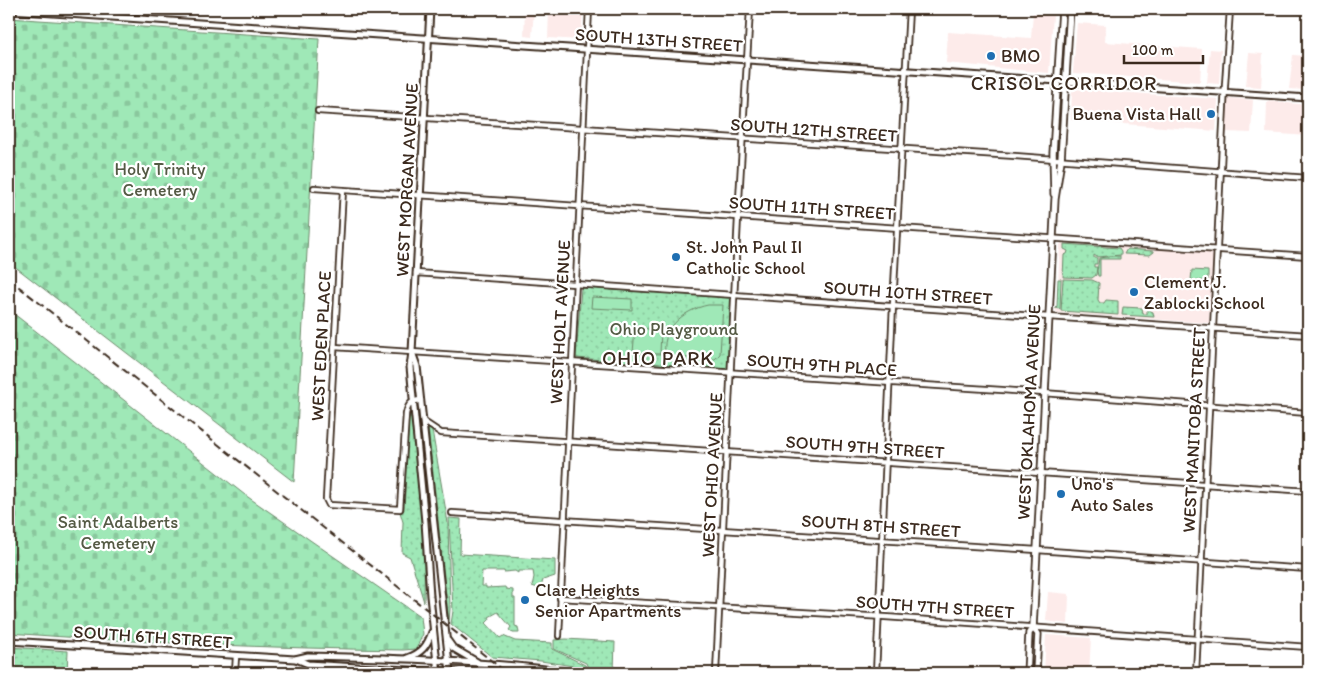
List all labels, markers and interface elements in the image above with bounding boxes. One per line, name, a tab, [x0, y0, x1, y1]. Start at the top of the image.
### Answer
street label: SOUTH 13TH STREET	[574, 23, 744, 57]
scale bar	[1124, 32, 1203, 64]
text: 100 m	[1132, 41, 1174, 59]
place label: BMO	[1001, 45, 1040, 67]
marker: BMO	[985, 50, 997, 62]
district label: CRISOL CORRIDOR	[971, 71, 1157, 95]
street label: WEST MORGAN AVENUE	[391, 82, 423, 278]
place label: Buena Vista Hall	[1072, 103, 1201, 125]
marker: Buena Vista Hall	[1205, 108, 1217, 120]
street label: SOUTH 12TH STREET	[730, 113, 898, 147]
park label: Holy Trinity Cemetery	[114, 158, 206, 201]
street label: SOUTH 11TH STREET	[728, 191, 896, 225]
place label: St. John Paul II Catholic School	[686, 236, 805, 279]
street label: WEST HOLT AVENUE	[545, 239, 575, 405]
marker: St. John Paul II Catholic School	[670, 251, 682, 263]
street label: WEST EDEN PLACE	[306, 270, 336, 422]
place label: Clement J. Zablocki School	[1144, 271, 1265, 314]
street label: SOUTH 10TH STREET	[823, 276, 993, 310]
marker: Clement J. Zablocki School	[1128, 286, 1140, 298]
street label: WEST OKLAHOMA AVENUE	[1012, 304, 1046, 520]
park label: Ohio Playground	[610, 318, 739, 340]
street label: WEST MANITOBA STREET	[1178, 327, 1210, 533]
district label: OHIO PARK	[602, 346, 714, 370]
street label: SOUTH 9TH PLACE	[746, 349, 898, 381]
street label: WEST OHIO AVENUE	[697, 392, 727, 558]
street label: SOUTH 9TH STREET	[785, 430, 945, 464]
place label: Uno's Auto Sales	[1071, 473, 1154, 516]
marker: Uno's Auto Sales	[1055, 488, 1067, 500]
street label: SOUTH 8TH STREET	[801, 509, 961, 543]
park label: Saint Adalberts Cemetery	[58, 511, 178, 554]
place label: Clare Heights Senior Apartments	[535, 579, 681, 622]
street label: SOUTH 7TH STREET	[855, 590, 1015, 624]
marker: Clare Heights Senior Apartments	[519, 594, 531, 606]
street label: SOUTH 6TH STREET	[73, 620, 233, 654]

